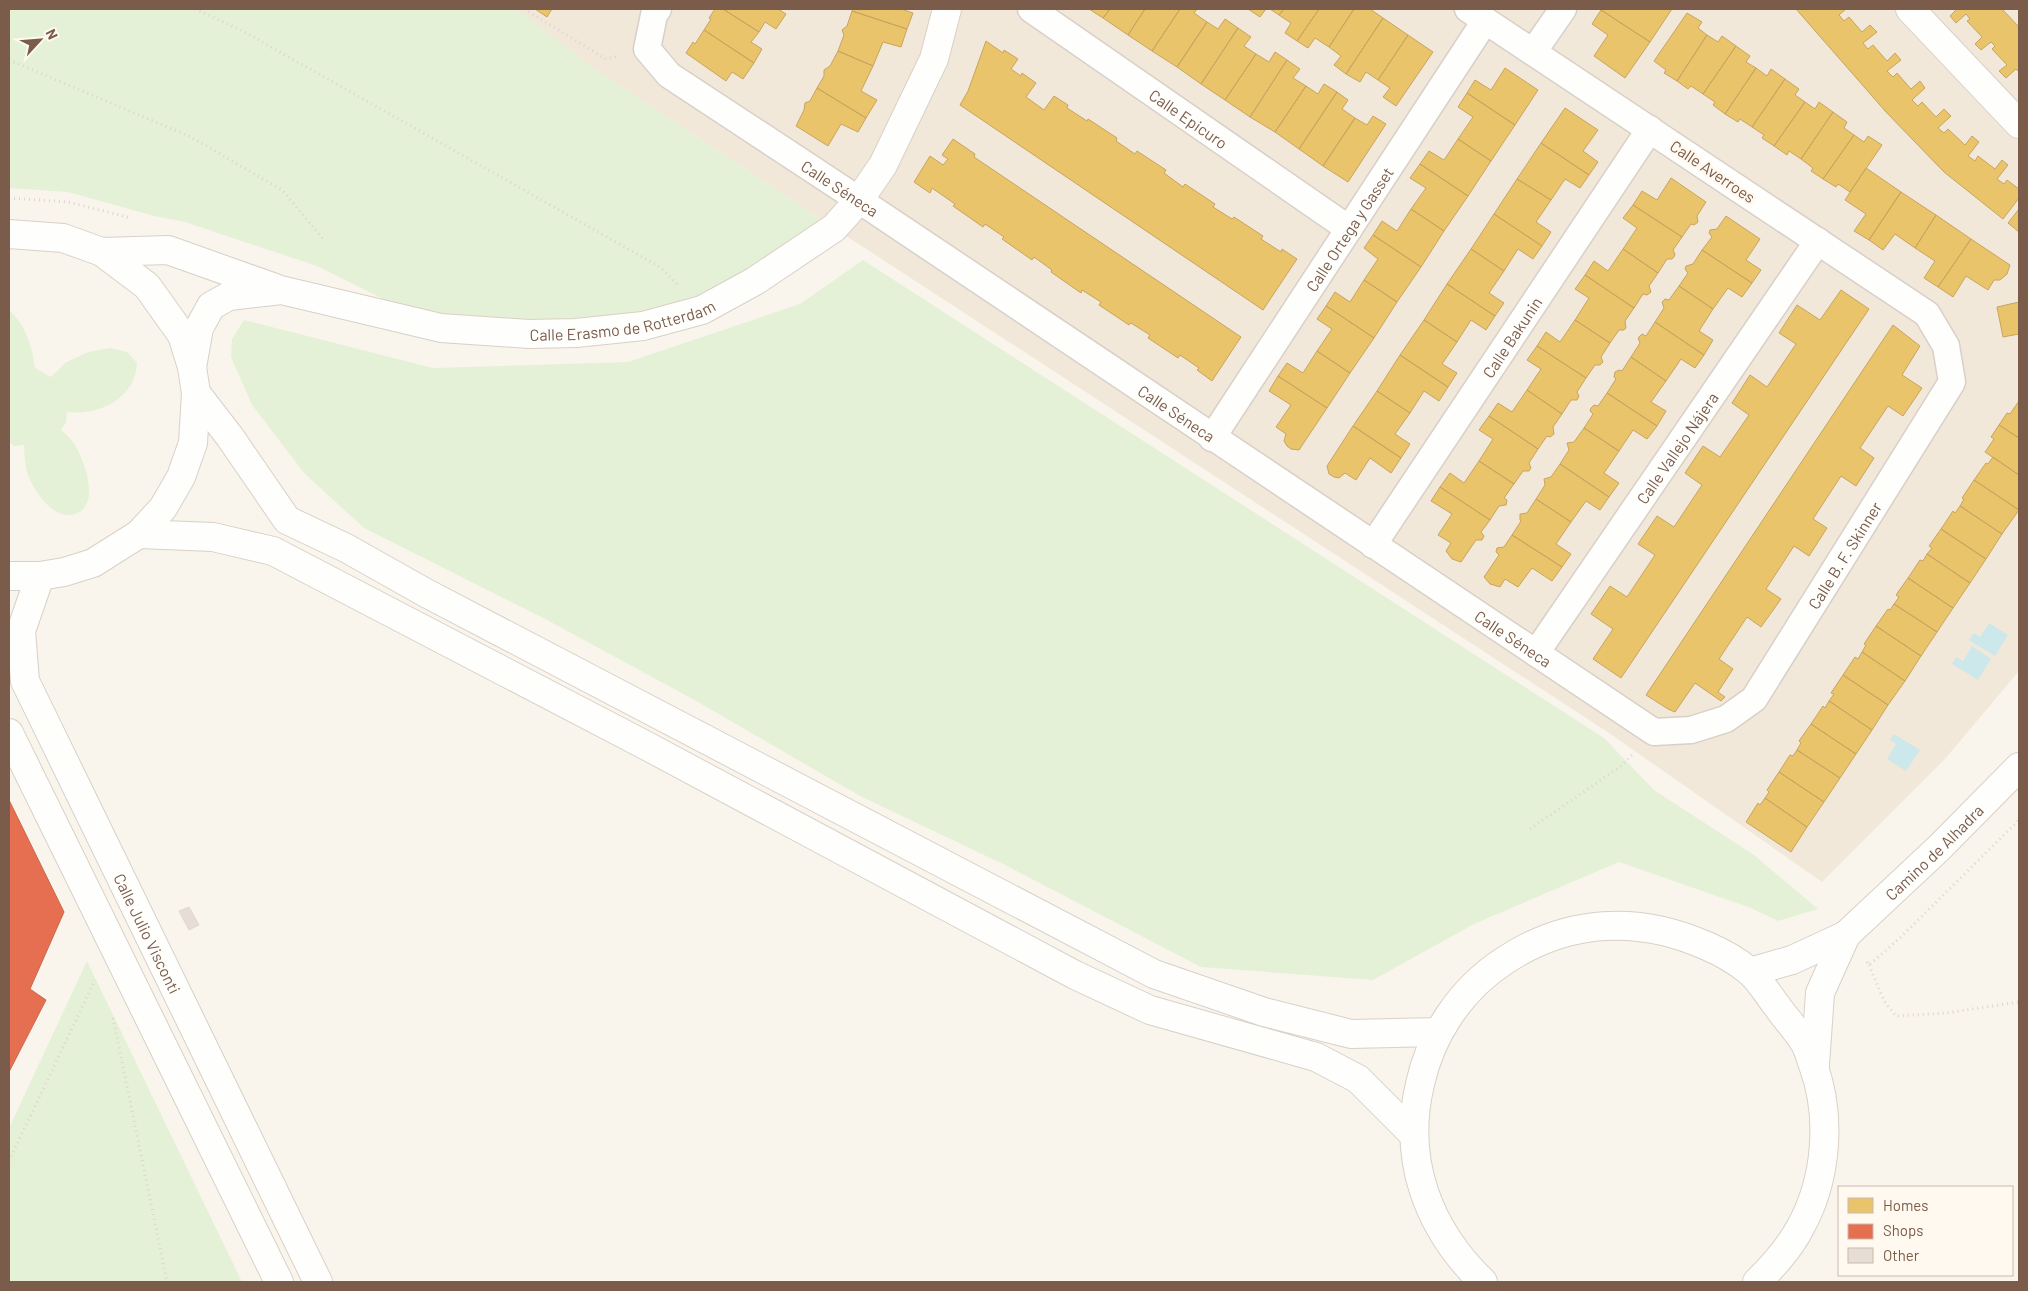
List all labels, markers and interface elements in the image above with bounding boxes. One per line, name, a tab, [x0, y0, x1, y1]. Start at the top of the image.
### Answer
north arrow	[15, 15, 65, 65]
text: N	[42, 26, 62, 42]
street label: Calle Epicuro	[1146, 85, 1232, 152]
street label: Calle Averroes	[1667, 136, 1759, 206]
street label: Calle Séneca	[798, 155, 882, 220]
street label: Calle Ortega y Gasset	[1301, 163, 1397, 295]
street label: Calle Bakunin	[1478, 293, 1545, 381]
street label: Calle Erasmo de Rotterdam	[529, 295, 718, 343]
street label: Calle Séneca	[1135, 380, 1219, 445]
street label: Calle Vallejo Nájera	[1632, 388, 1721, 507]
street label: Calle B. F. Skinner	[1803, 498, 1885, 612]
street label: Calle Séneca	[1472, 606, 1556, 670]
street label: Camino de Alhadra	[1881, 800, 1987, 903]
street label: Calle Julio Visconti	[111, 870, 185, 996]
legend	[1838, 1186, 2013, 1276]
text: Homes	[1883, 1196, 1928, 1214]
text: Shops	[1883, 1221, 1923, 1239]
text: Other	[1883, 1246, 1920, 1264]

